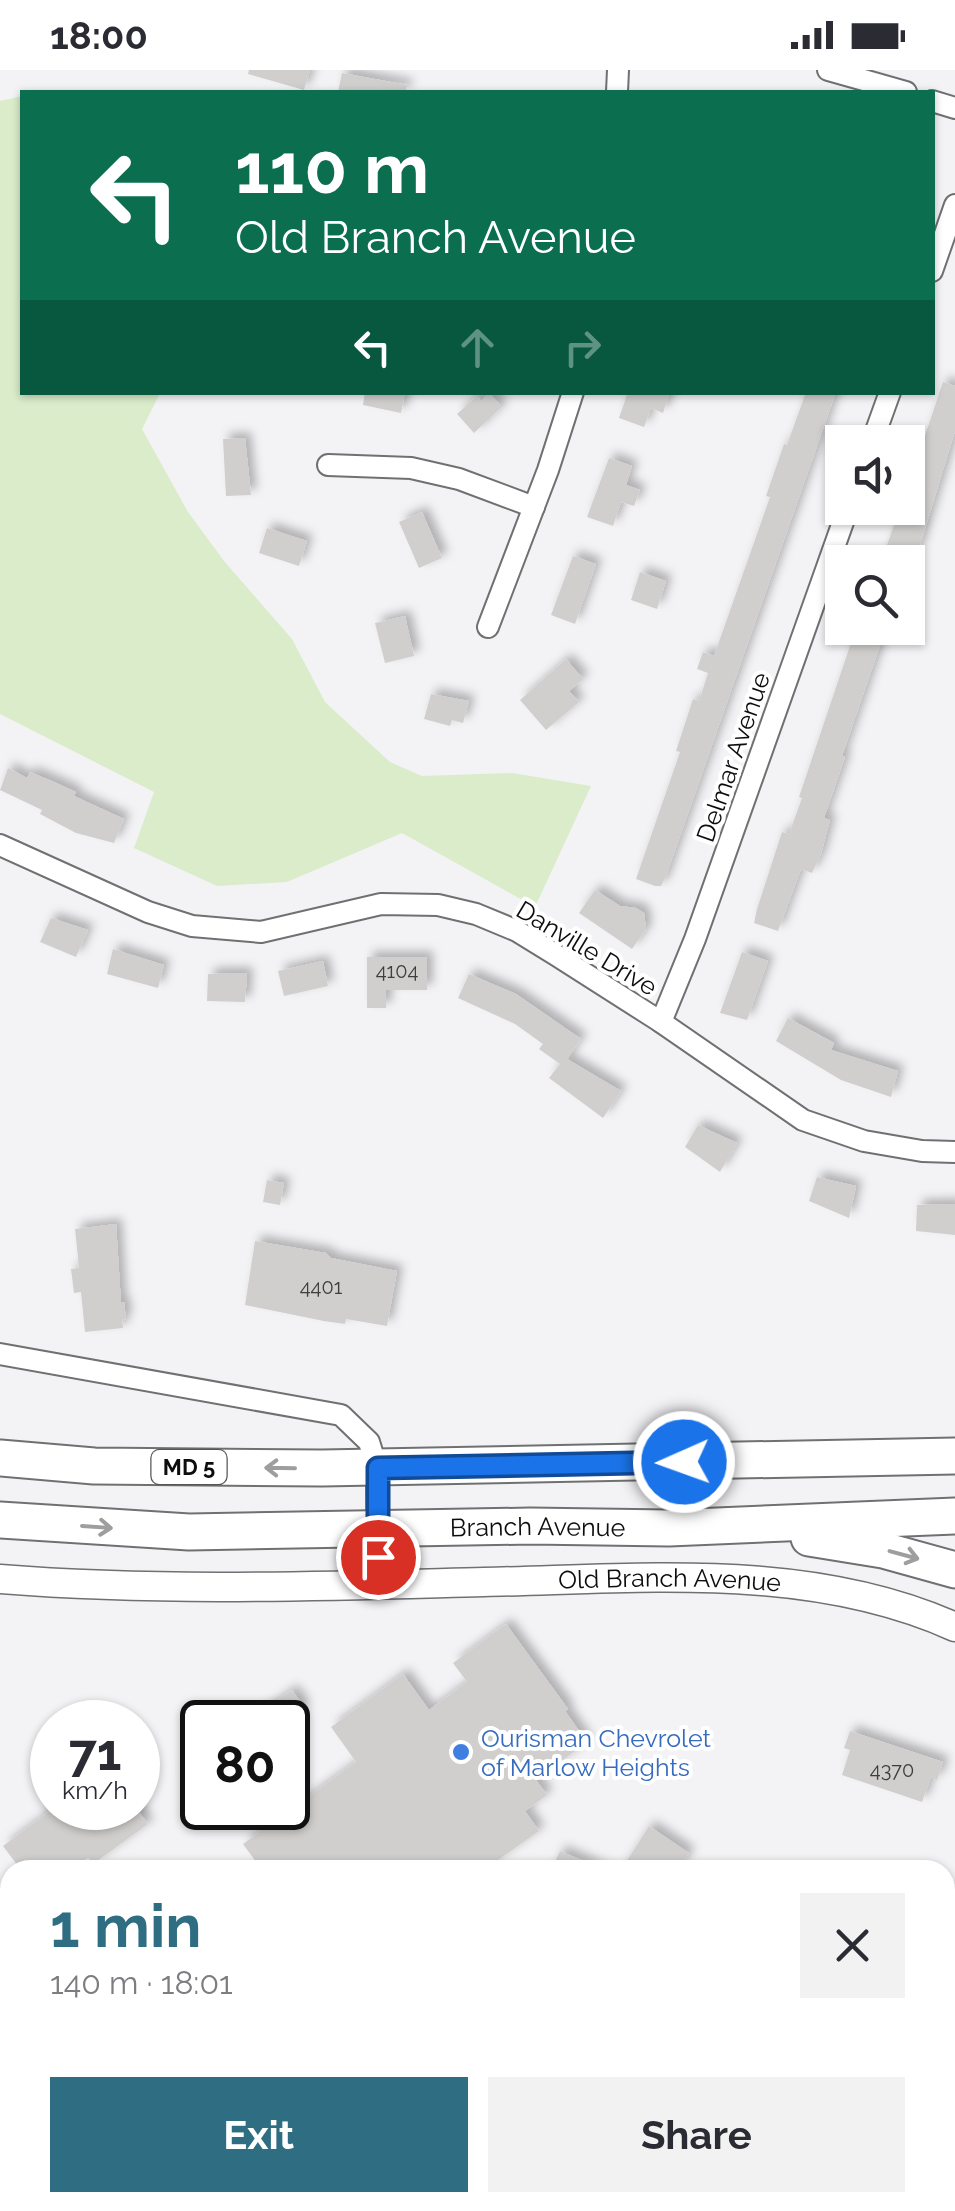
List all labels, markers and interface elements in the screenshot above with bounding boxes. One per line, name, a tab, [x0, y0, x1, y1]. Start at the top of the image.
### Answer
text: 18:00	[50, 13, 148, 58]
text: 110 m	[235, 127, 429, 209]
icon: left	[70, 130, 200, 260]
text: Old Branch Avenue	[235, 211, 636, 264]
icon: left	[345, 320, 400, 375]
icon: ahead	[450, 320, 505, 375]
icon: right	[555, 320, 610, 375]
map controls	[825, 425, 925, 645]
button: sound	[825, 425, 925, 525]
button: search	[825, 545, 925, 645]
street label: Delmar Avenue	[690, 668, 776, 846]
street label: Danville Drive	[511, 894, 663, 1002]
house number: 4104	[376, 959, 418, 983]
house number: 4401	[300, 1275, 343, 1299]
position arrow	[632, 1410, 736, 1514]
road number: MD 5	[152, 1450, 226, 1484]
one-way arrow	[264, 1458, 296, 1478]
street label: Branch Avenue	[450, 1511, 625, 1542]
pin	[336, 1515, 421, 1600]
one-way arrow	[81, 1518, 113, 1537]
icon: arrive	[351, 1530, 406, 1585]
one-way arrow	[888, 1547, 919, 1566]
street label: Old Branch Avenue	[558, 1563, 782, 1598]
speed limit sign: 80	[180, 1700, 310, 1830]
text: 71	[69, 1723, 121, 1782]
place label: Ourisman Chevrolet of Marlow Heights	[481, 1723, 711, 1782]
marker: Ourisman Chevrolet of Marlow Heights	[450, 1741, 472, 1763]
house number: 4370	[870, 1758, 914, 1782]
text: km/h	[62, 1775, 128, 1805]
text: 1 min	[50, 1891, 201, 1961]
button: close	[800, 1893, 905, 1998]
text: 140 m · 18:01	[50, 1964, 233, 2001]
button: Exit	[50, 2077, 468, 2192]
button: Share	[488, 2077, 905, 2192]

